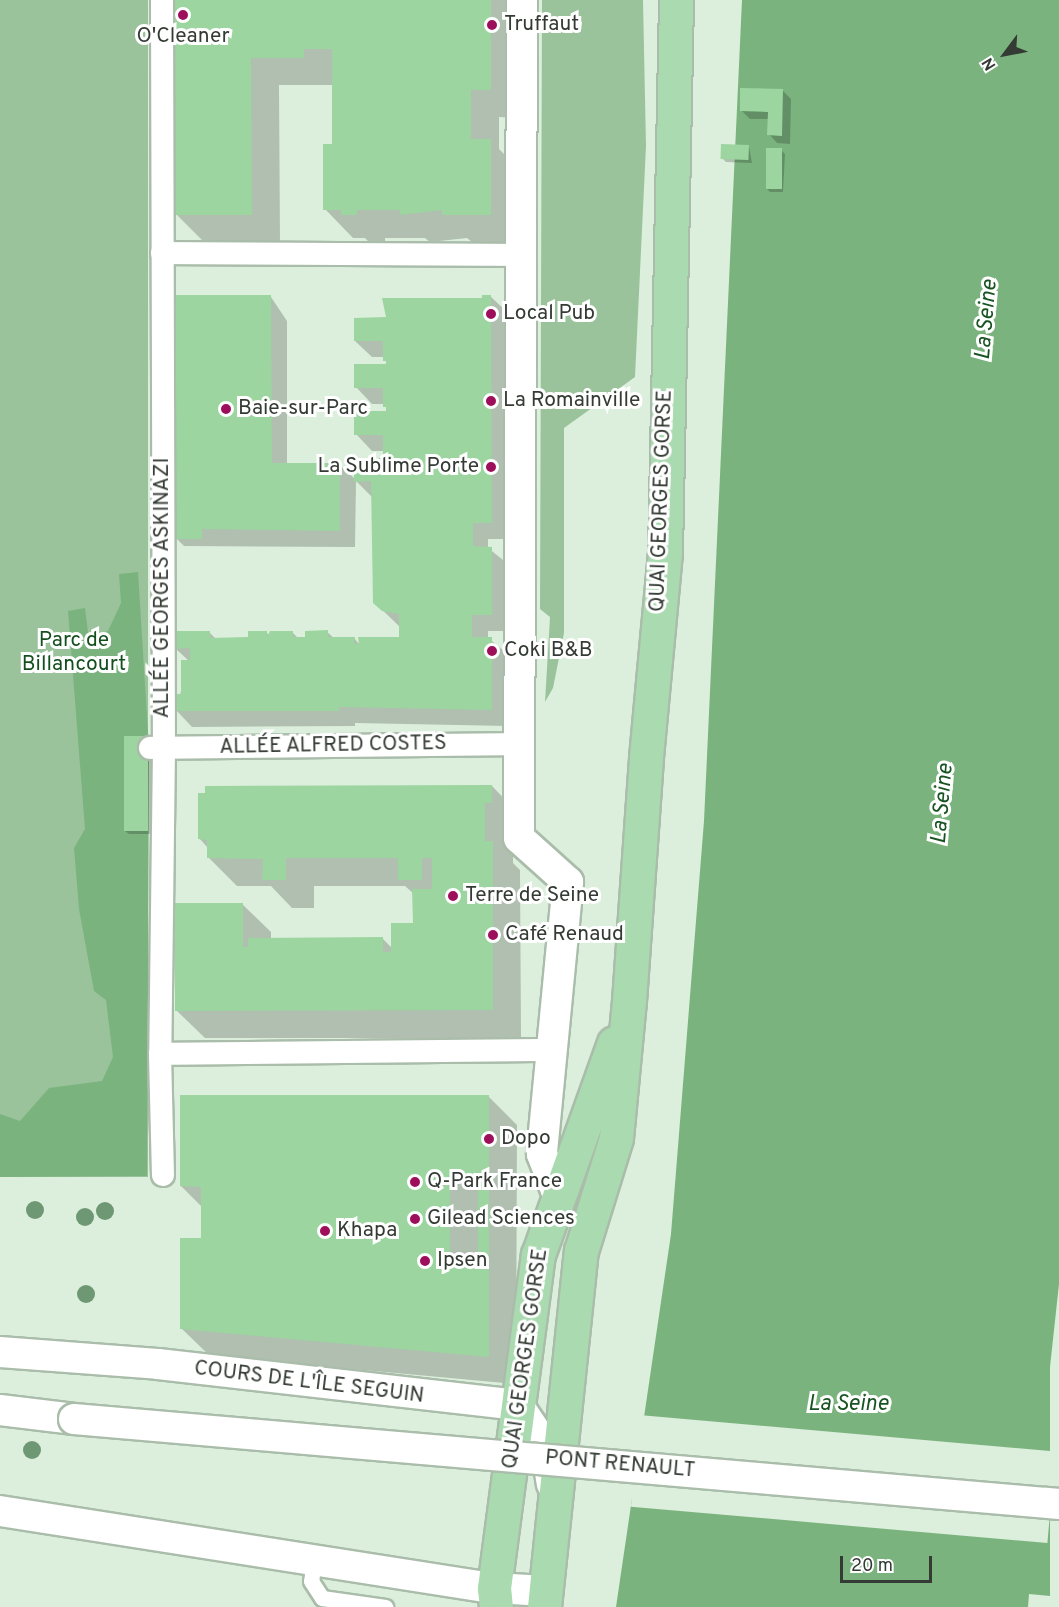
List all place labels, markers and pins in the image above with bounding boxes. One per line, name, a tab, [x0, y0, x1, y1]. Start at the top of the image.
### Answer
marker: O'Cleaner	[176, 8, 190, 22]
place label: Truffaut	[504, 12, 579, 38]
marker: Truffaut	[485, 18, 499, 32]
place label: O'Cleaner	[136, 24, 230, 50]
place label: Local Pub	[503, 301, 595, 327]
marker: Local Pub	[484, 307, 498, 321]
place label: La Romainville	[503, 388, 640, 414]
marker: La Romainville	[484, 394, 498, 408]
place label: Baie-sur-Parc	[238, 396, 368, 422]
marker: Baie-sur-Parc	[219, 402, 233, 416]
place label: La Sublime Porte	[317, 454, 479, 480]
marker: La Sublime Porte	[484, 460, 498, 474]
place label: Coki B&B	[504, 638, 593, 664]
marker: Coki B&B	[485, 644, 499, 658]
place label: Terre de Seine	[465, 883, 599, 909]
marker: Terre de Seine	[446, 889, 460, 903]
place label: Café Renaud	[505, 922, 624, 948]
marker: Café Renaud	[486, 928, 500, 942]
place label: Dopo	[501, 1126, 551, 1152]
marker: Dopo	[482, 1132, 496, 1146]
place label: Q-Park France	[427, 1169, 562, 1195]
marker: Q-Park France	[408, 1175, 422, 1189]
place label: Gilead Sciences	[427, 1206, 575, 1232]
marker: Gilead Sciences	[408, 1212, 422, 1226]
place label: Khapa	[337, 1218, 397, 1244]
marker: Khapa	[318, 1224, 332, 1238]
place label: Ipsen	[437, 1248, 488, 1274]
marker: Ipsen	[418, 1254, 432, 1268]

